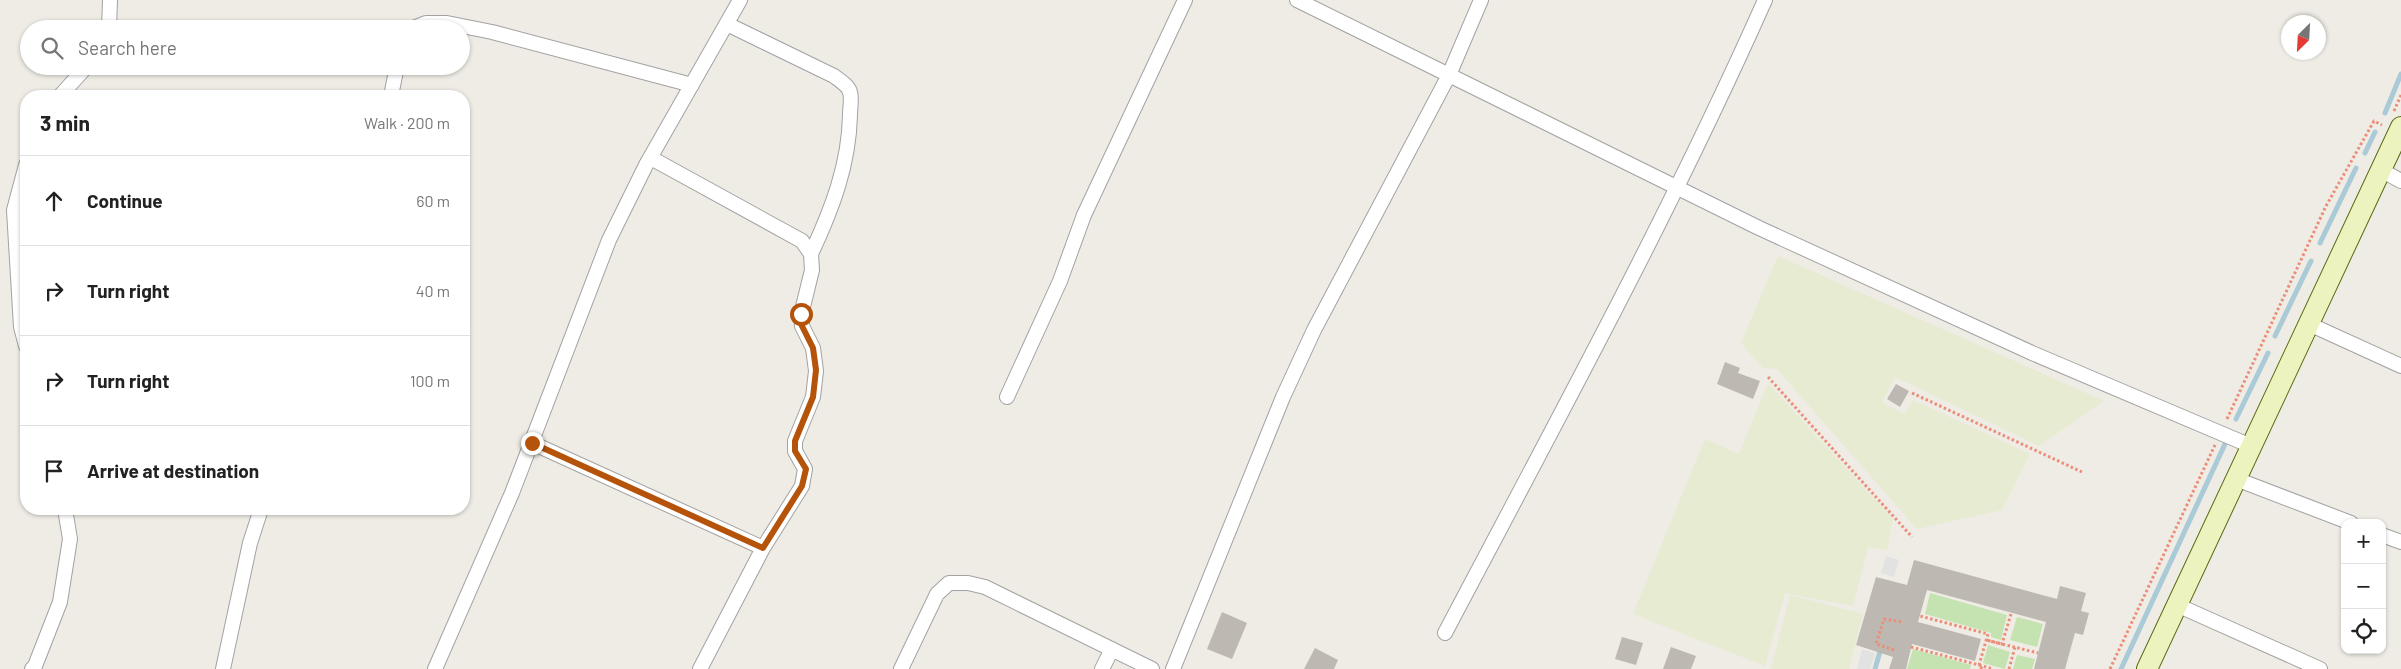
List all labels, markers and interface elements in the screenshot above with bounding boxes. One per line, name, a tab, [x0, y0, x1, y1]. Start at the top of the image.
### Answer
north arrow	[2281, 15, 2326, 60]
search box	[20, 20, 470, 75]
icon: search	[38, 34, 66, 62]
text: Search here	[78, 36, 177, 59]
text: 3 min	[40, 110, 90, 135]
text: Walk · 200 m	[364, 113, 450, 132]
icon: ahead	[40, 187, 68, 215]
text: Continue	[87, 189, 163, 212]
text: 60 m	[416, 191, 450, 210]
icon: right	[40, 277, 68, 305]
text: Turn right	[87, 279, 169, 302]
text: 40 m	[416, 281, 450, 300]
route start	[790, 303, 813, 326]
icon: right	[40, 367, 68, 395]
text: Turn right	[87, 369, 169, 392]
text: 100 m	[410, 371, 450, 390]
route end	[521, 432, 544, 455]
icon: arrive	[40, 457, 68, 485]
text: Arrive at destination	[87, 459, 259, 482]
map controls	[2341, 519, 2386, 654]
button: +	[2341, 519, 2386, 564]
button: −	[2341, 564, 2386, 609]
button: locate	[2341, 609, 2386, 654]

